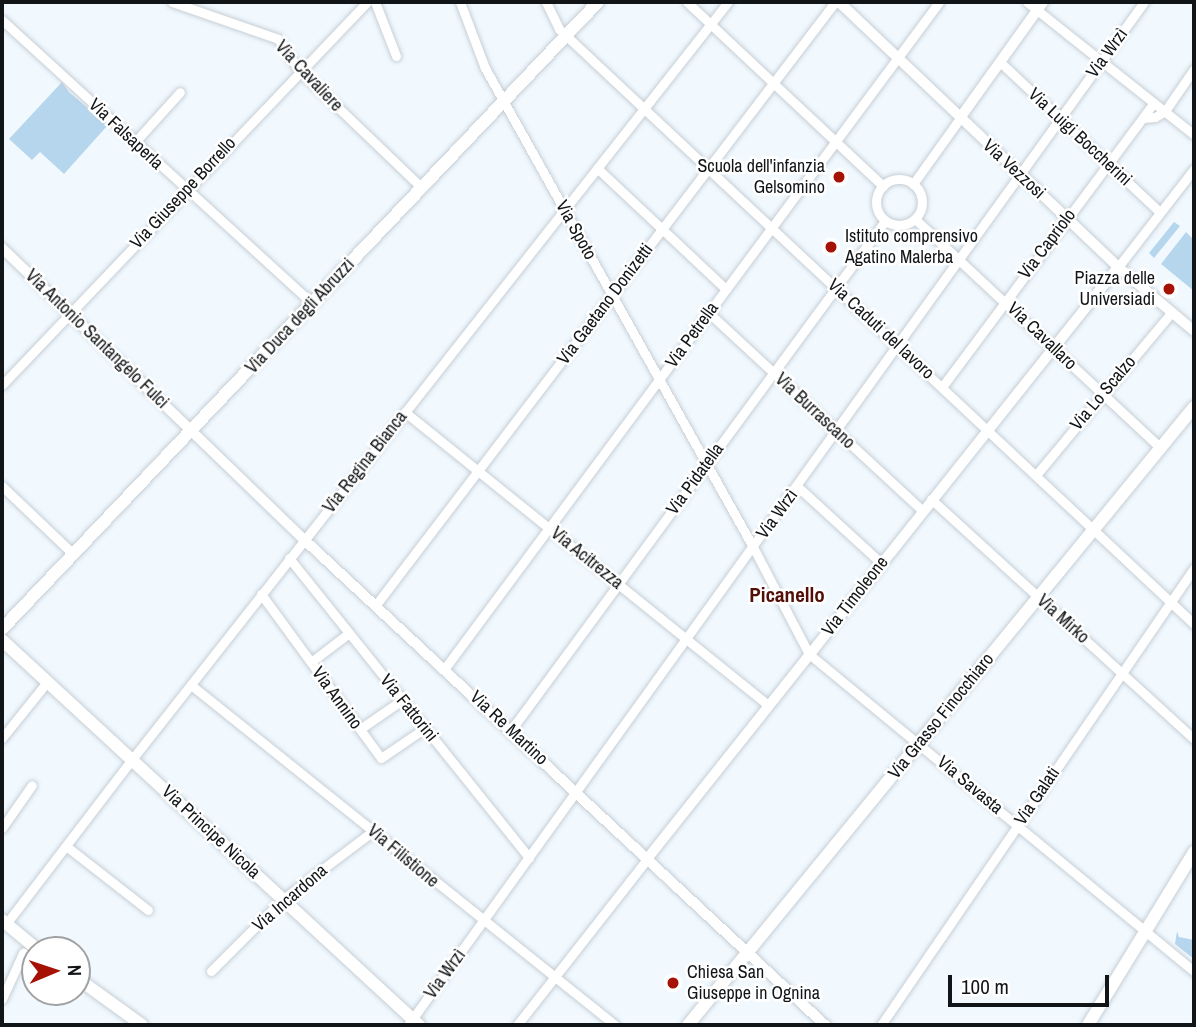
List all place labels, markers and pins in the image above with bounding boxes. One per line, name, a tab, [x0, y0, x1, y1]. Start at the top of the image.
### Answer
place label: Scuola dell'infanzia Gelsomino	[697, 156, 825, 198]
marker: Scuola dell'infanzia Gelsomino	[831, 169, 847, 185]
place label: Istituto comprensivo Agatino Malerba	[845, 226, 978, 268]
marker: Istituto comprensivo Agatino Malerba	[823, 239, 839, 255]
place label: Piazza delle Universiadi	[1075, 268, 1155, 310]
marker: Piazza delle Universiadi	[1161, 281, 1177, 297]
place label: Chiesa San Giuseppe in Ognina	[687, 962, 820, 1004]
marker: Chiesa San Giuseppe in Ognina	[665, 975, 681, 991]

